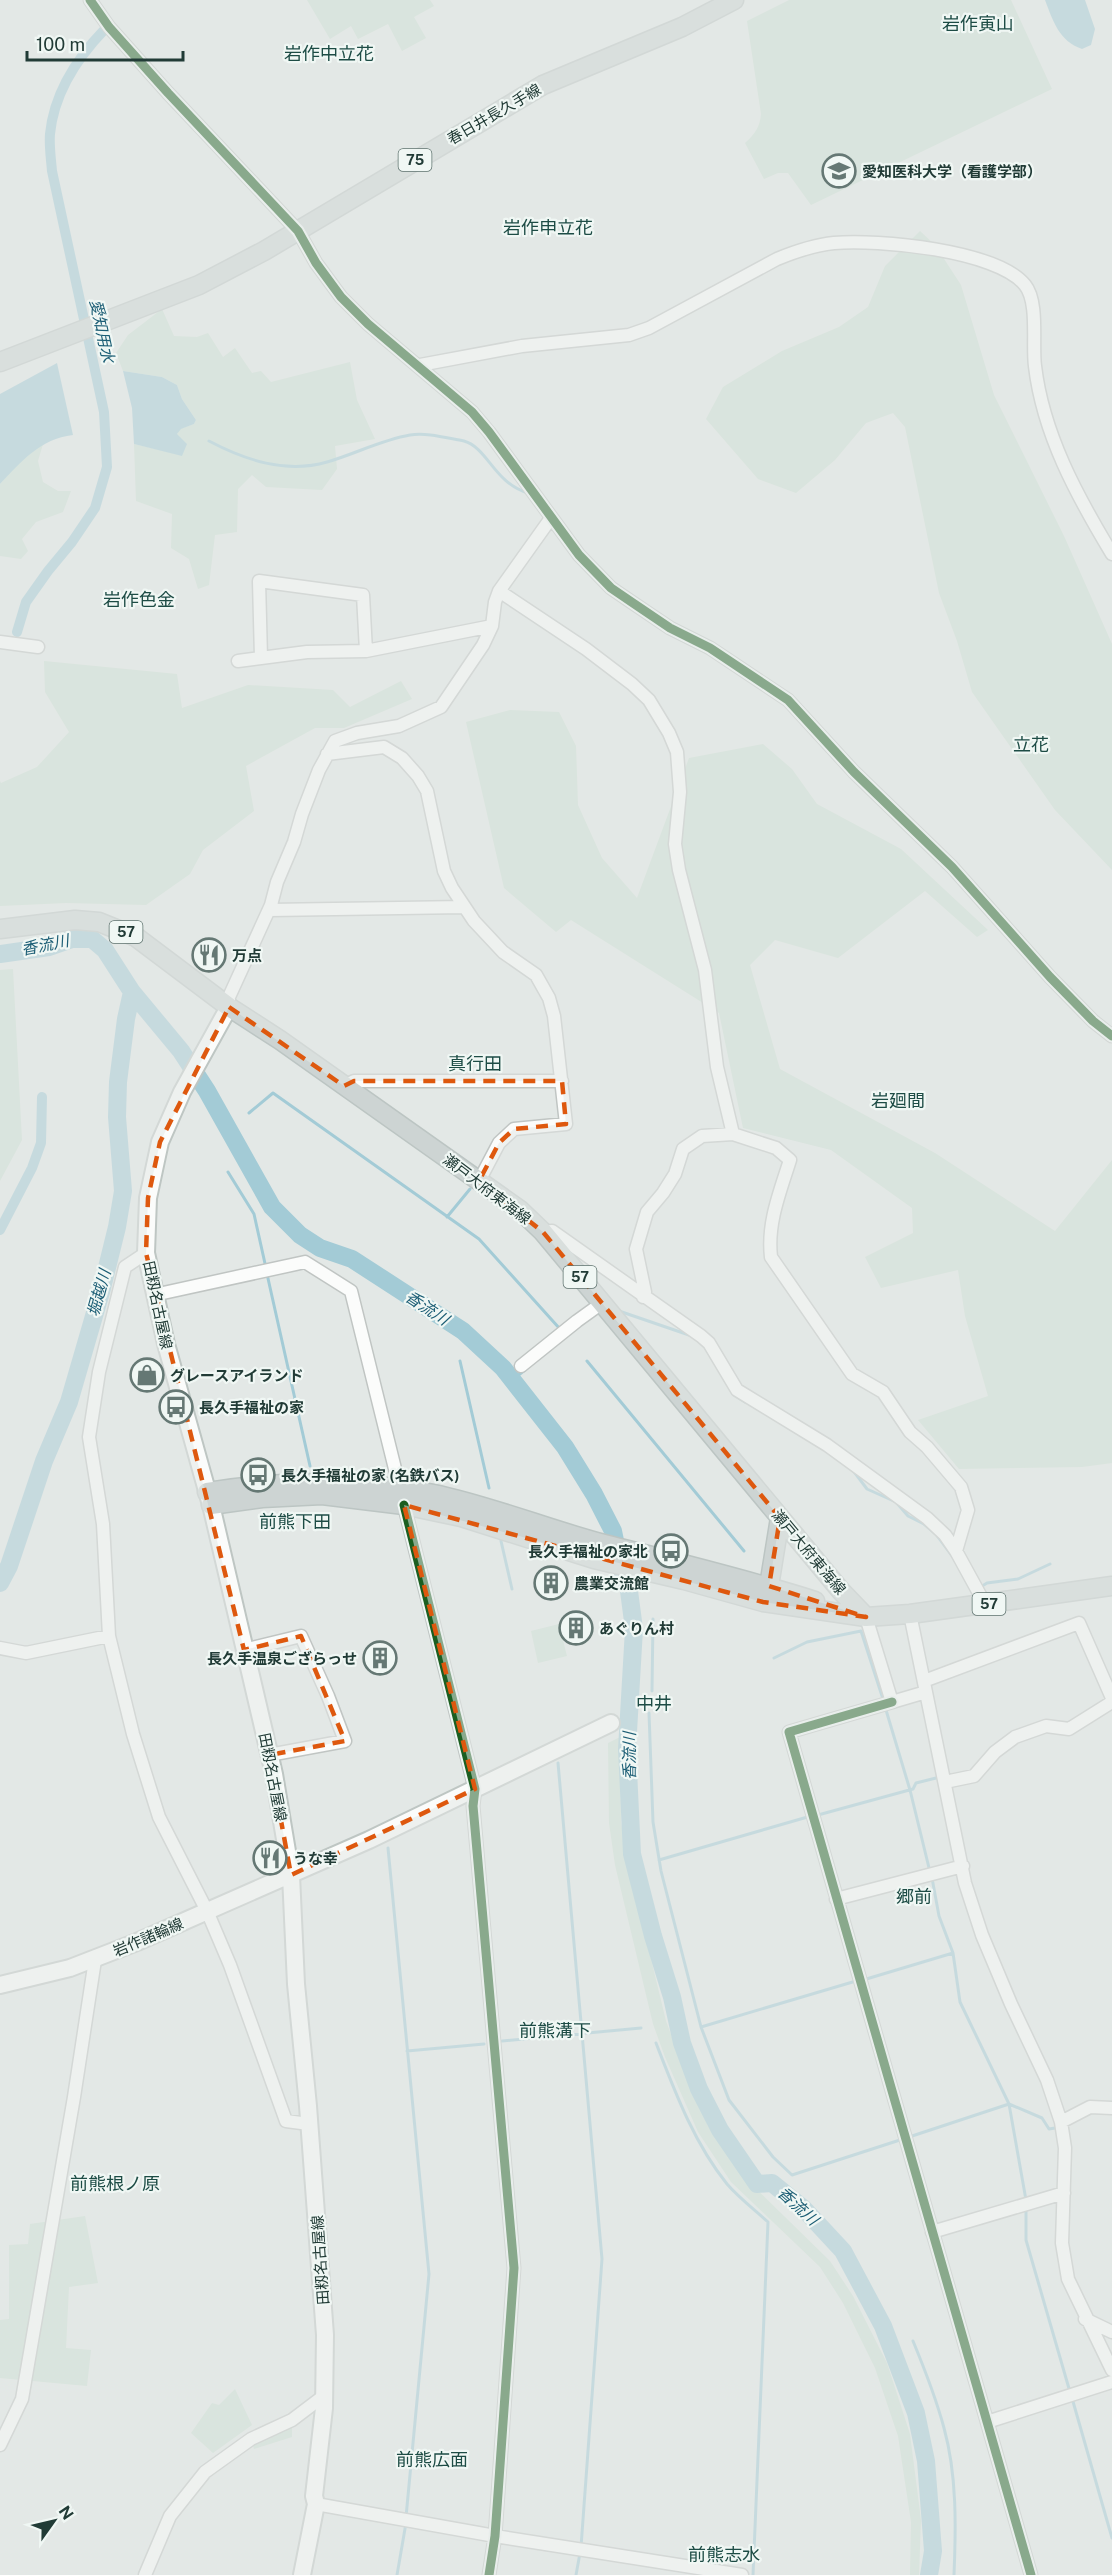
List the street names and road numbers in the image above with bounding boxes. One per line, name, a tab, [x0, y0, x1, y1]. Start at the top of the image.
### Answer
street label: 春日井長久手線	[444, 80, 544, 148]
road number: 75	[398, 149, 432, 171]
road number: 57	[110, 921, 142, 943]
street label: 瀬戸大府東海線	[440, 1151, 534, 1227]
street label: 田籾名古屋線	[140, 1259, 176, 1351]
road number: 57	[564, 1266, 596, 1288]
street label: 瀬戸大府東海線	[769, 1506, 849, 1598]
road number: 57	[972, 1593, 1006, 1615]
street label: 田籾名古屋線	[256, 1731, 290, 1823]
street label: 岩作諸輪線	[110, 1915, 186, 1959]
street label: 田籾名古屋線	[308, 2215, 332, 2305]

